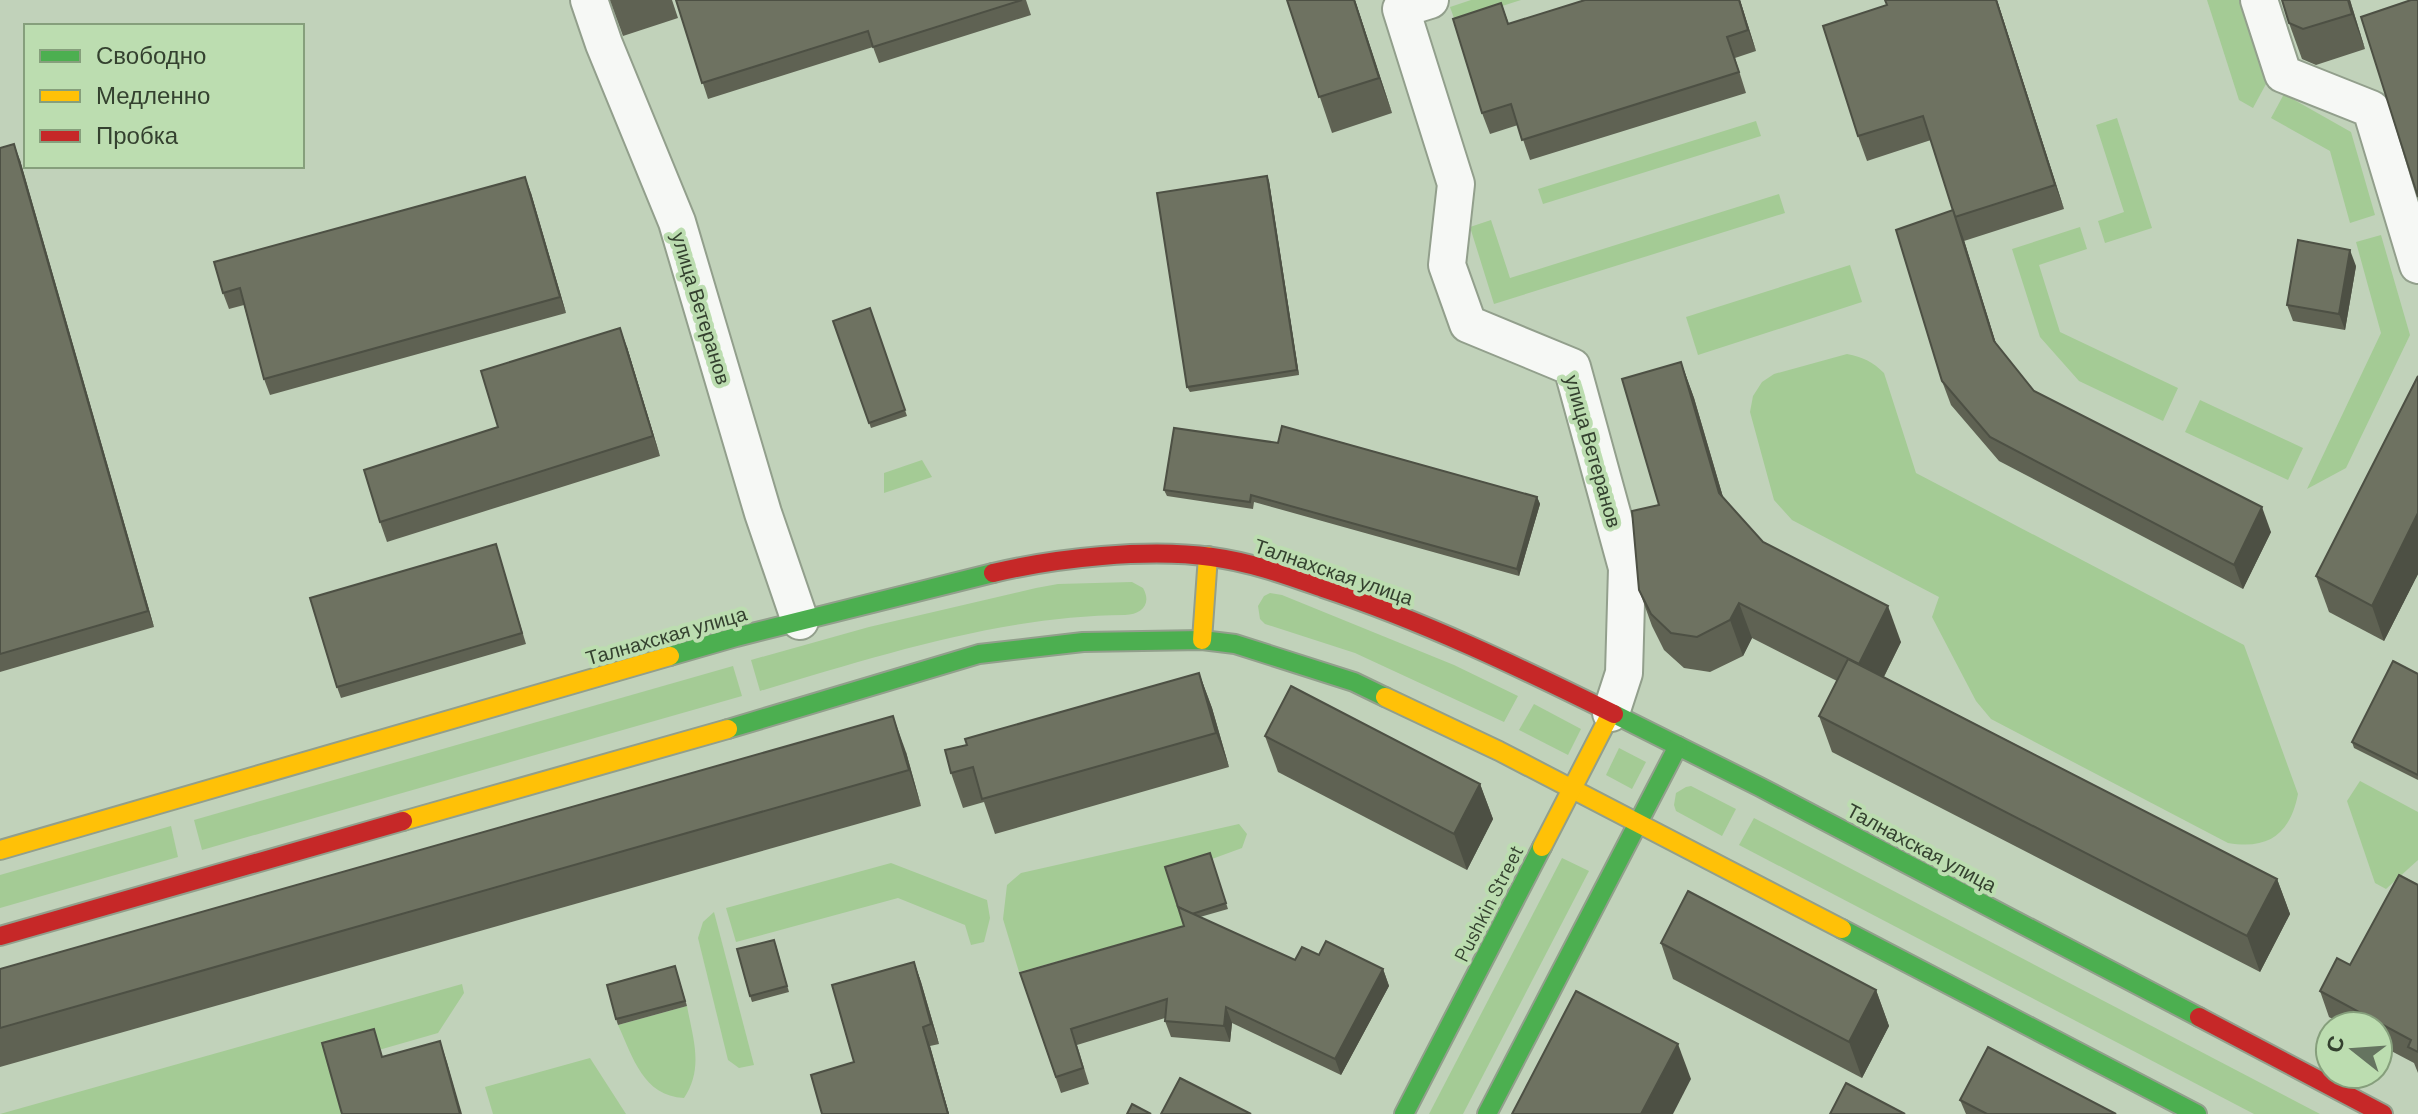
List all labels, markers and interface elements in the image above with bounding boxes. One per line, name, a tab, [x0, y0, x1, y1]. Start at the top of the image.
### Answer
legend	[24, 24, 304, 168]
text: Свободно	[96, 40, 206, 69]
text: Медленно	[96, 80, 210, 109]
text: Пробка	[96, 120, 179, 149]
street label: улица Ветеранов	[667, 229, 737, 387]
street label: улица Ветеранов	[1561, 372, 1627, 530]
street label: Талнахская улица	[1252, 533, 1417, 610]
street label: Талнахская улица	[583, 600, 750, 669]
street label: Талнахская улица	[1843, 797, 2002, 897]
street label: Pushkin Street	[1448, 841, 1528, 965]
north arrow	[2314, 1010, 2394, 1090]
text: С	[2319, 1032, 2349, 1055]

